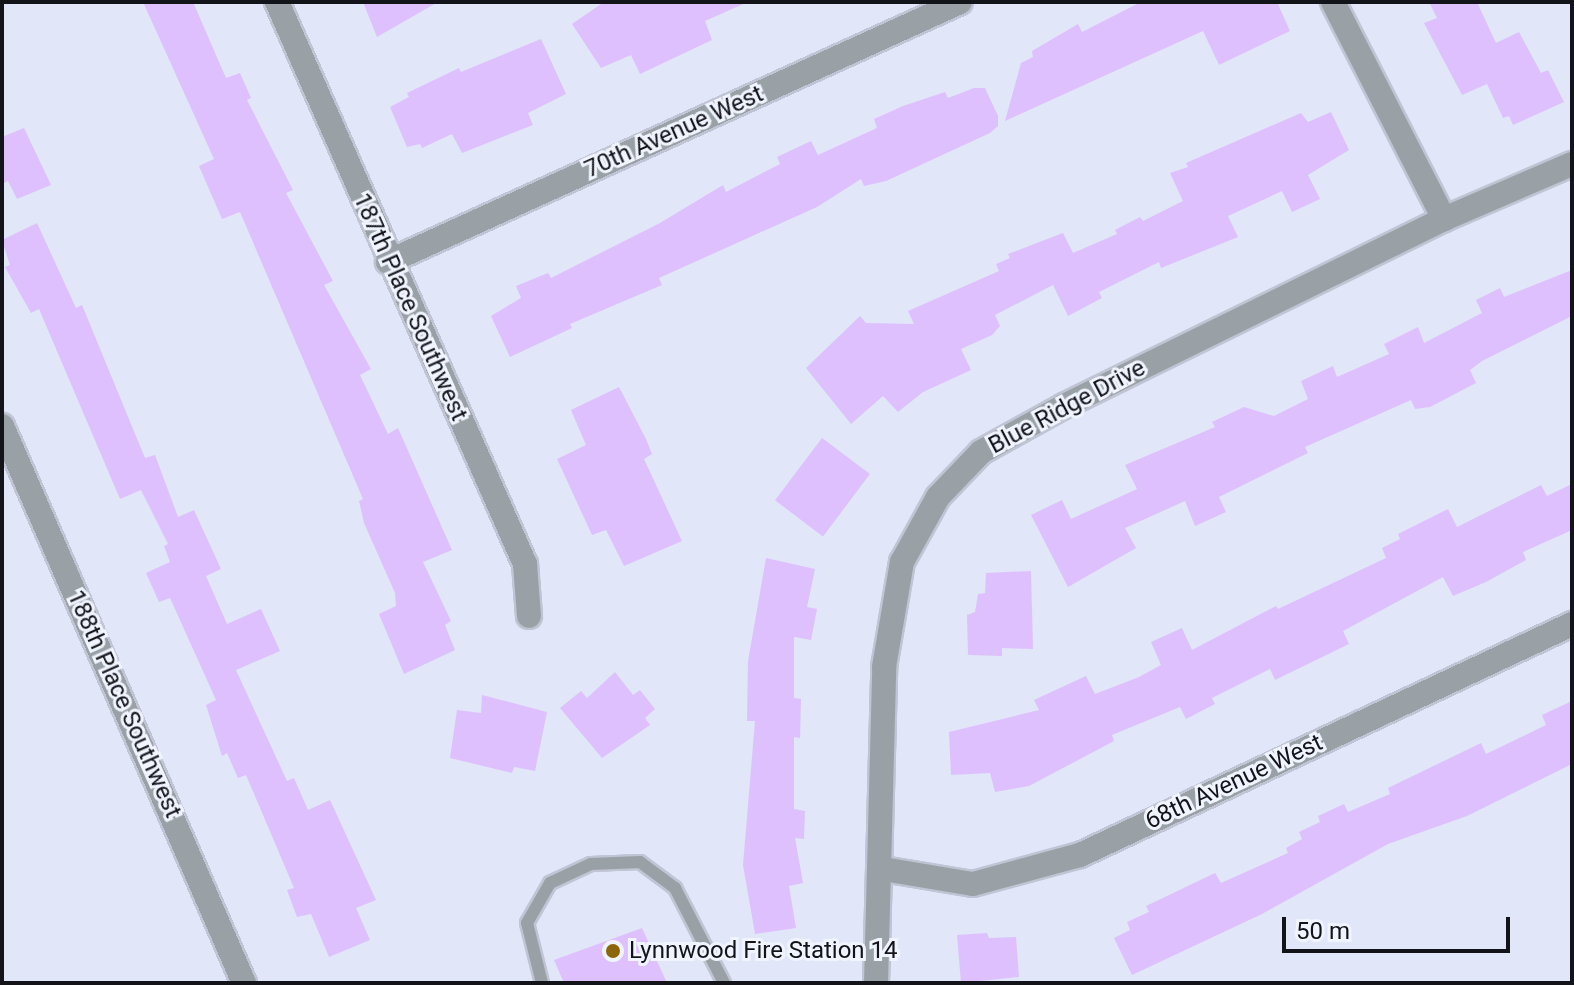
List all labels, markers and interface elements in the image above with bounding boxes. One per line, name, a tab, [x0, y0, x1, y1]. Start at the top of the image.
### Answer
street label: 70th Avenue West	[580, 80, 768, 184]
street label: 187th Place Southwest	[347, 189, 473, 425]
street label: Blue Ridge Drive	[984, 354, 1150, 460]
street label: 188th Place Southwest	[61, 586, 187, 822]
street label: 68th Avenue West	[1141, 728, 1327, 836]
scale bar	[1286, 901, 1514, 951]
text: 50 m	[1296, 917, 1350, 945]
place label: Lynnwood Fire Station 14	[629, 937, 898, 965]
marker: Lynnwood Fire Station 14	[604, 942, 622, 960]

